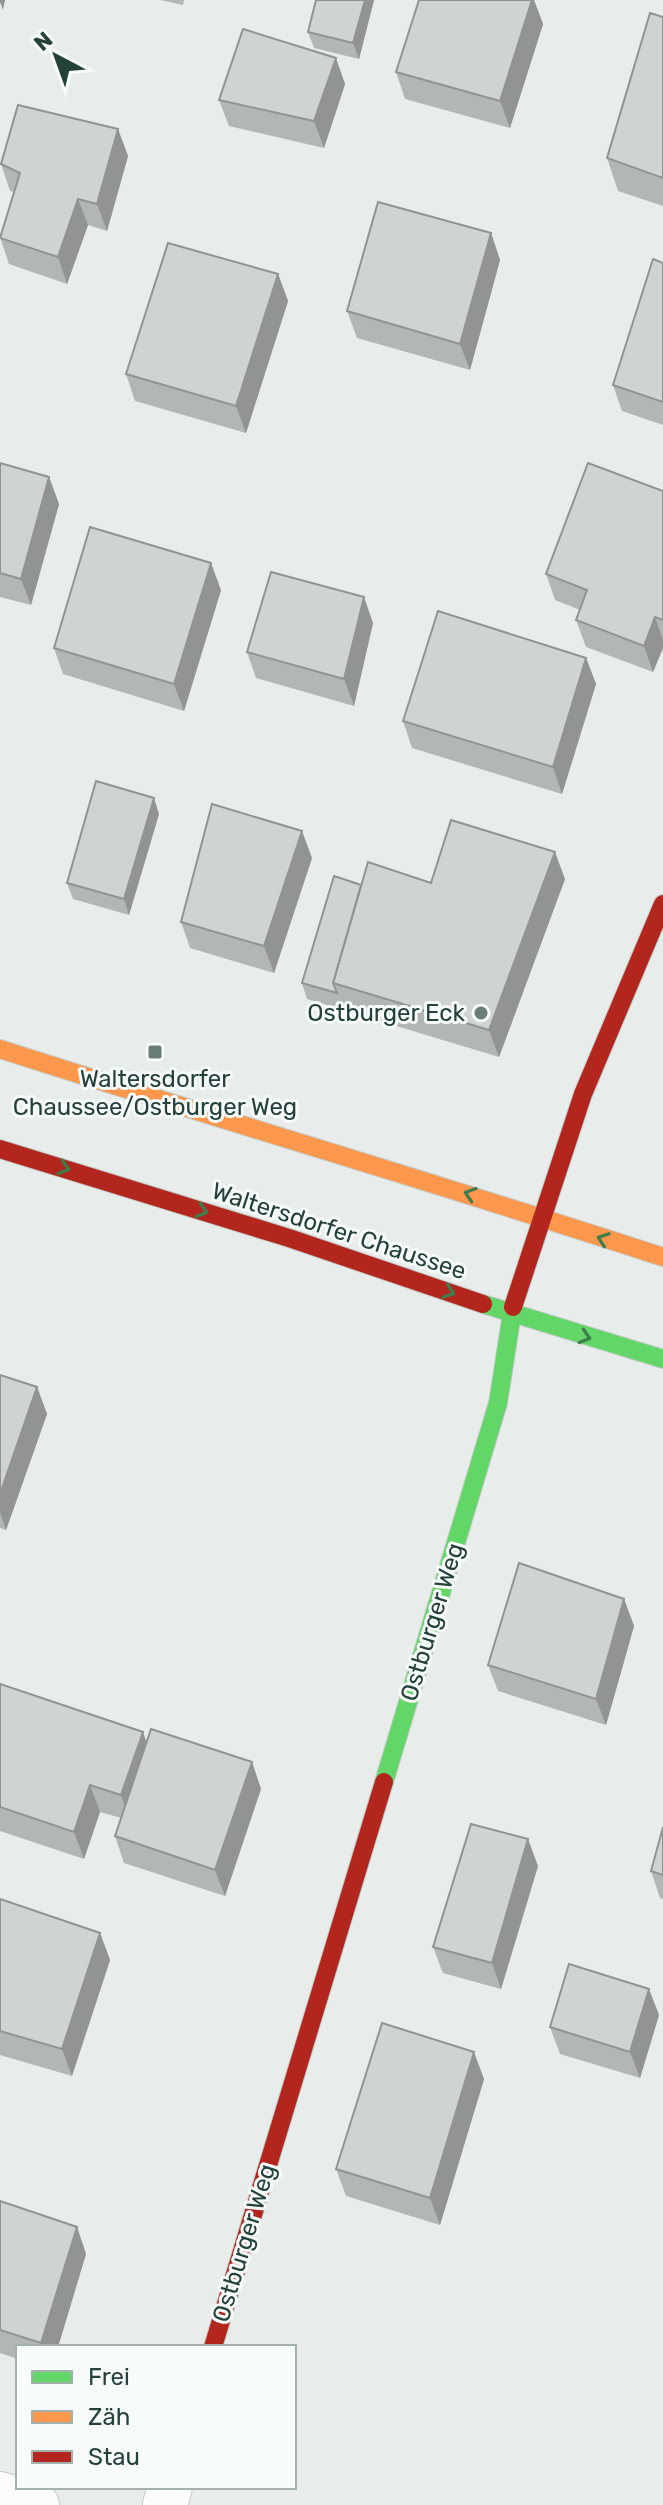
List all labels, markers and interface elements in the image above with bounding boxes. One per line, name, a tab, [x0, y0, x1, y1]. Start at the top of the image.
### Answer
north arrow	[16, 16, 96, 96]
text: N	[28, 26, 58, 57]
place label: Ostburger Eck	[307, 999, 466, 1027]
marker: Ostburger Eck	[472, 1004, 490, 1022]
marker: Waltersdorfer Chaussee/Ostburger Weg	[146, 1043, 164, 1061]
place label: Waltersdorfer Chaussee/Ostburger Weg	[13, 1065, 297, 1121]
one-way arrow	[56, 1159, 70, 1175]
street label: Waltersdorfer Chaussee	[208, 1177, 470, 1285]
one-way arrow	[464, 1187, 478, 1203]
one-way arrow	[194, 1202, 208, 1218]
one-way arrow	[597, 1232, 611, 1248]
one-way arrow	[441, 1283, 455, 1299]
one-way arrow	[578, 1327, 592, 1343]
street label: Ostburger Weg	[395, 1540, 469, 1704]
street label: Ostburger Weg	[207, 2161, 281, 2325]
legend	[16, 2345, 296, 2489]
text: Frei	[88, 2363, 130, 2391]
text: Zäh	[88, 2403, 130, 2431]
text: Stau	[88, 2443, 140, 2471]

